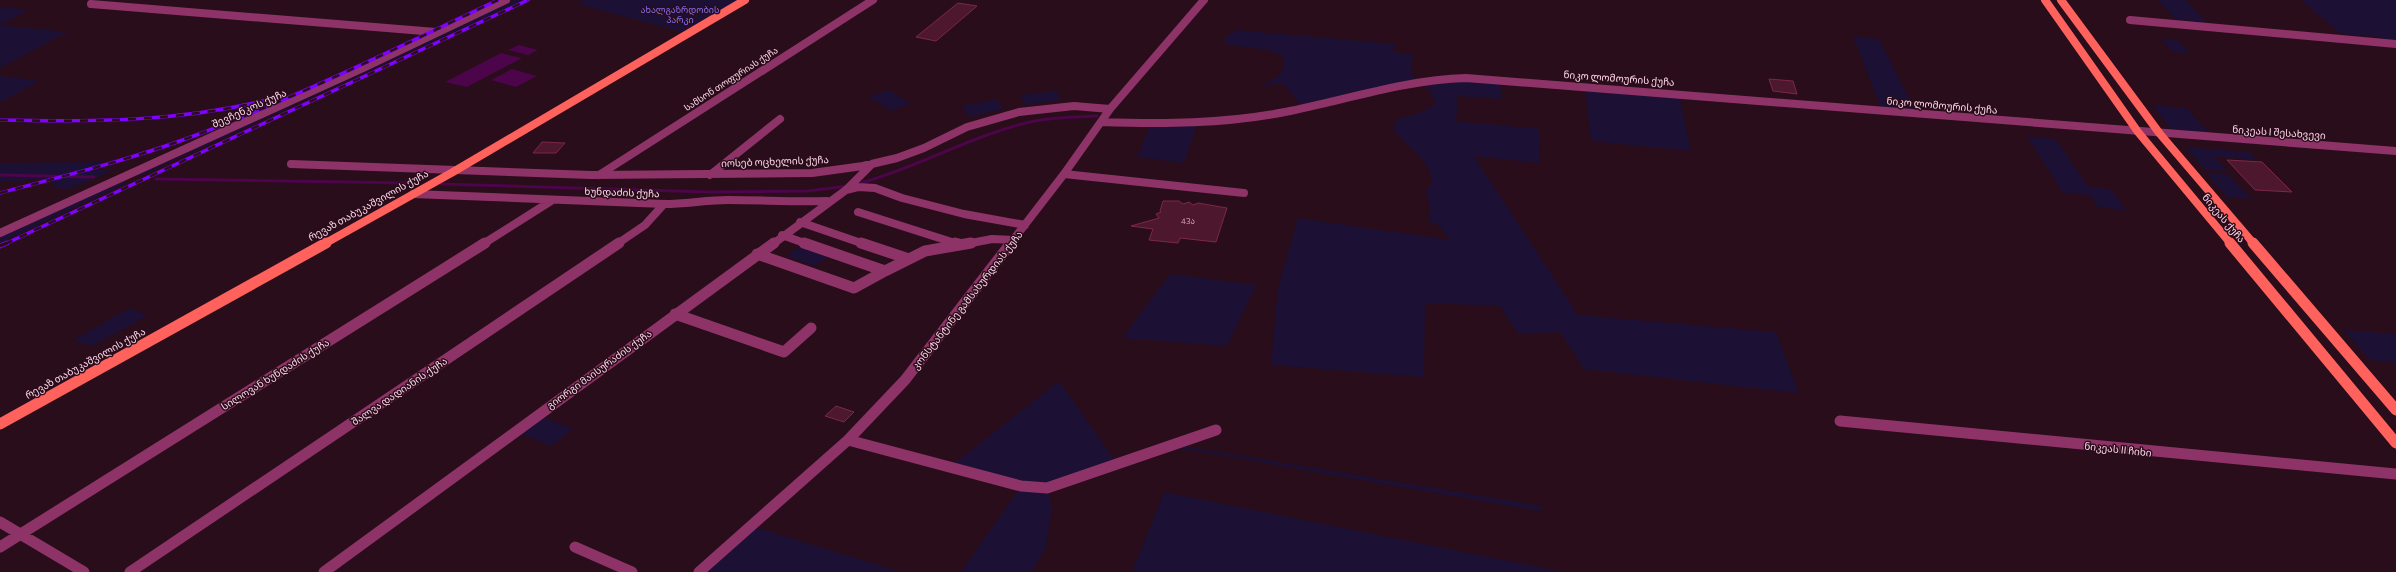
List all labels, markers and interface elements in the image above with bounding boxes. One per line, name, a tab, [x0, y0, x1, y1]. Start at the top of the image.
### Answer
park label: ახალგაზრდობის პარკი	[641, 4, 719, 25]
street label: სამსონ თოფურიას ქუჩა	[682, 44, 780, 113]
street label: ნიკო ლომოურის ქუჩა	[1563, 68, 1675, 89]
street label: შევჩენკოს ქუჩა	[210, 86, 289, 131]
street label: ნიკო ლომოურის ქუჩა	[1886, 94, 1998, 117]
street label: ნიკეას I შესახვევი	[2232, 123, 2326, 142]
street label: იოსებ ოცხელის ქუჩა	[721, 153, 829, 170]
street label: რევაზ თაბუკაშვილის ქუჩა	[306, 167, 431, 244]
street label: ხუნდაძის ქუჩა	[584, 185, 660, 200]
street label: ნიკეას ქუჩა	[2199, 191, 2248, 245]
house number: 43ა	[1181, 216, 1195, 226]
street label: კონსტანტინე გამსახურდიას ქუჩა	[909, 228, 1026, 372]
street label: რევაზ თაბუკაშვილის ქუჩა	[23, 325, 148, 402]
street label: გიორგი მაისურაძის ქუჩა	[544, 327, 654, 412]
street label: სილოვან ხუნდაძის ქუჩა	[219, 336, 332, 413]
street label: შალვა დადიანის ქუჩა	[349, 354, 450, 428]
street label: ნიკეას II ჩიხი	[2084, 439, 2153, 460]

